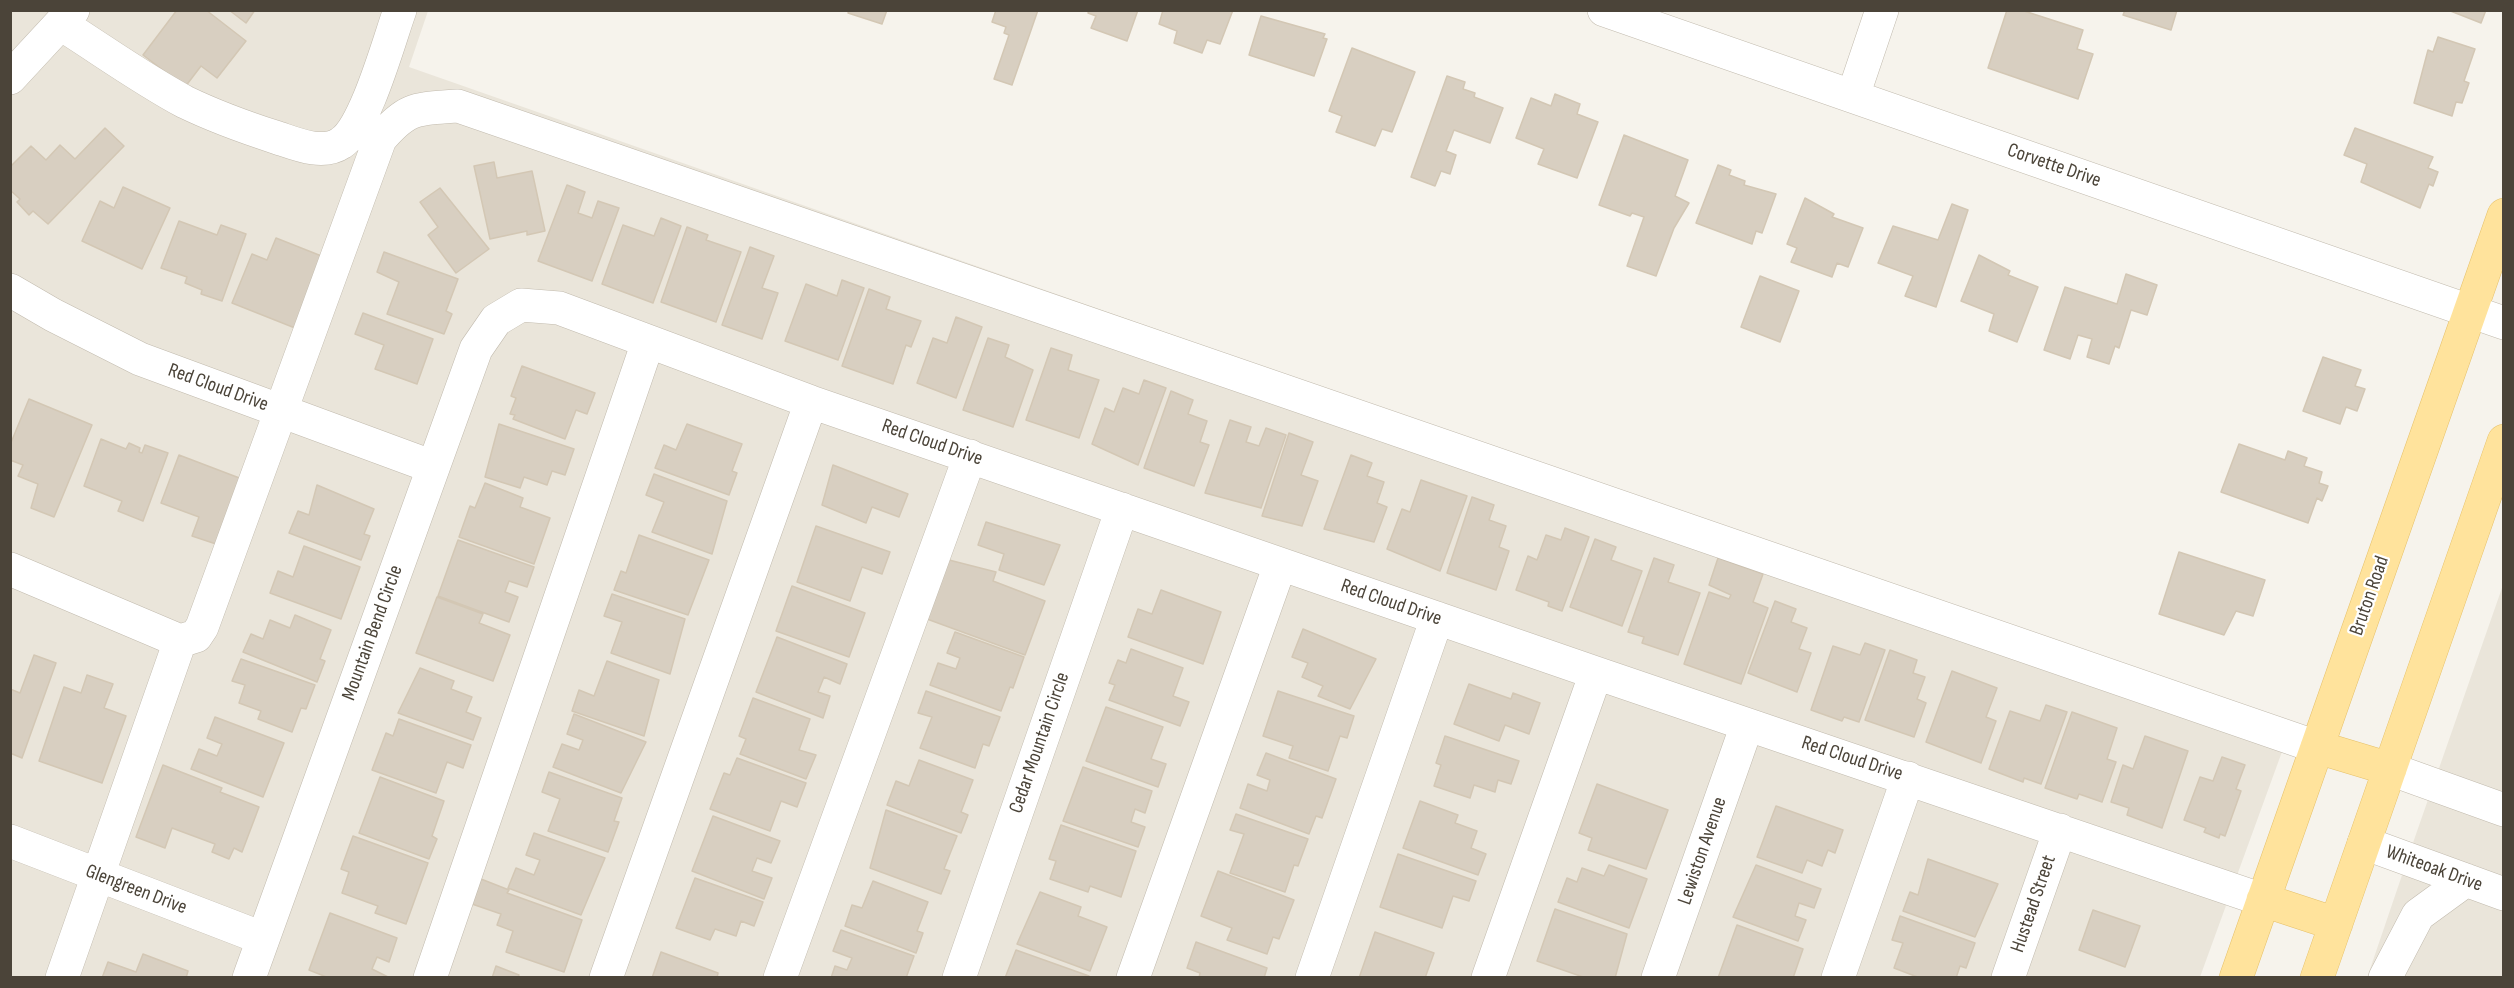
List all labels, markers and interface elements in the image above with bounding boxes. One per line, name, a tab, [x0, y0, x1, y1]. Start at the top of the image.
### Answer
street label: Corvette Drive	[2004, 139, 2104, 193]
street label: Red Cloud Drive	[165, 359, 271, 417]
street label: Red Cloud Drive	[878, 415, 986, 471]
street label: Bruton Road	[2345, 553, 2395, 639]
street label: Mountain Bend Circle	[337, 562, 409, 704]
street label: Red Cloud Drive	[1337, 575, 1445, 631]
street label: Cedar Mountain Circle	[1005, 669, 1075, 817]
street label: Red Cloud Drive	[1798, 731, 1906, 787]
street label: Lewiston Avenue	[1673, 794, 1733, 908]
street label: Whiteoak Drive	[2382, 840, 2486, 898]
street label: Hustead Street	[2006, 852, 2062, 956]
street label: Glengreen Drive	[82, 860, 190, 920]

